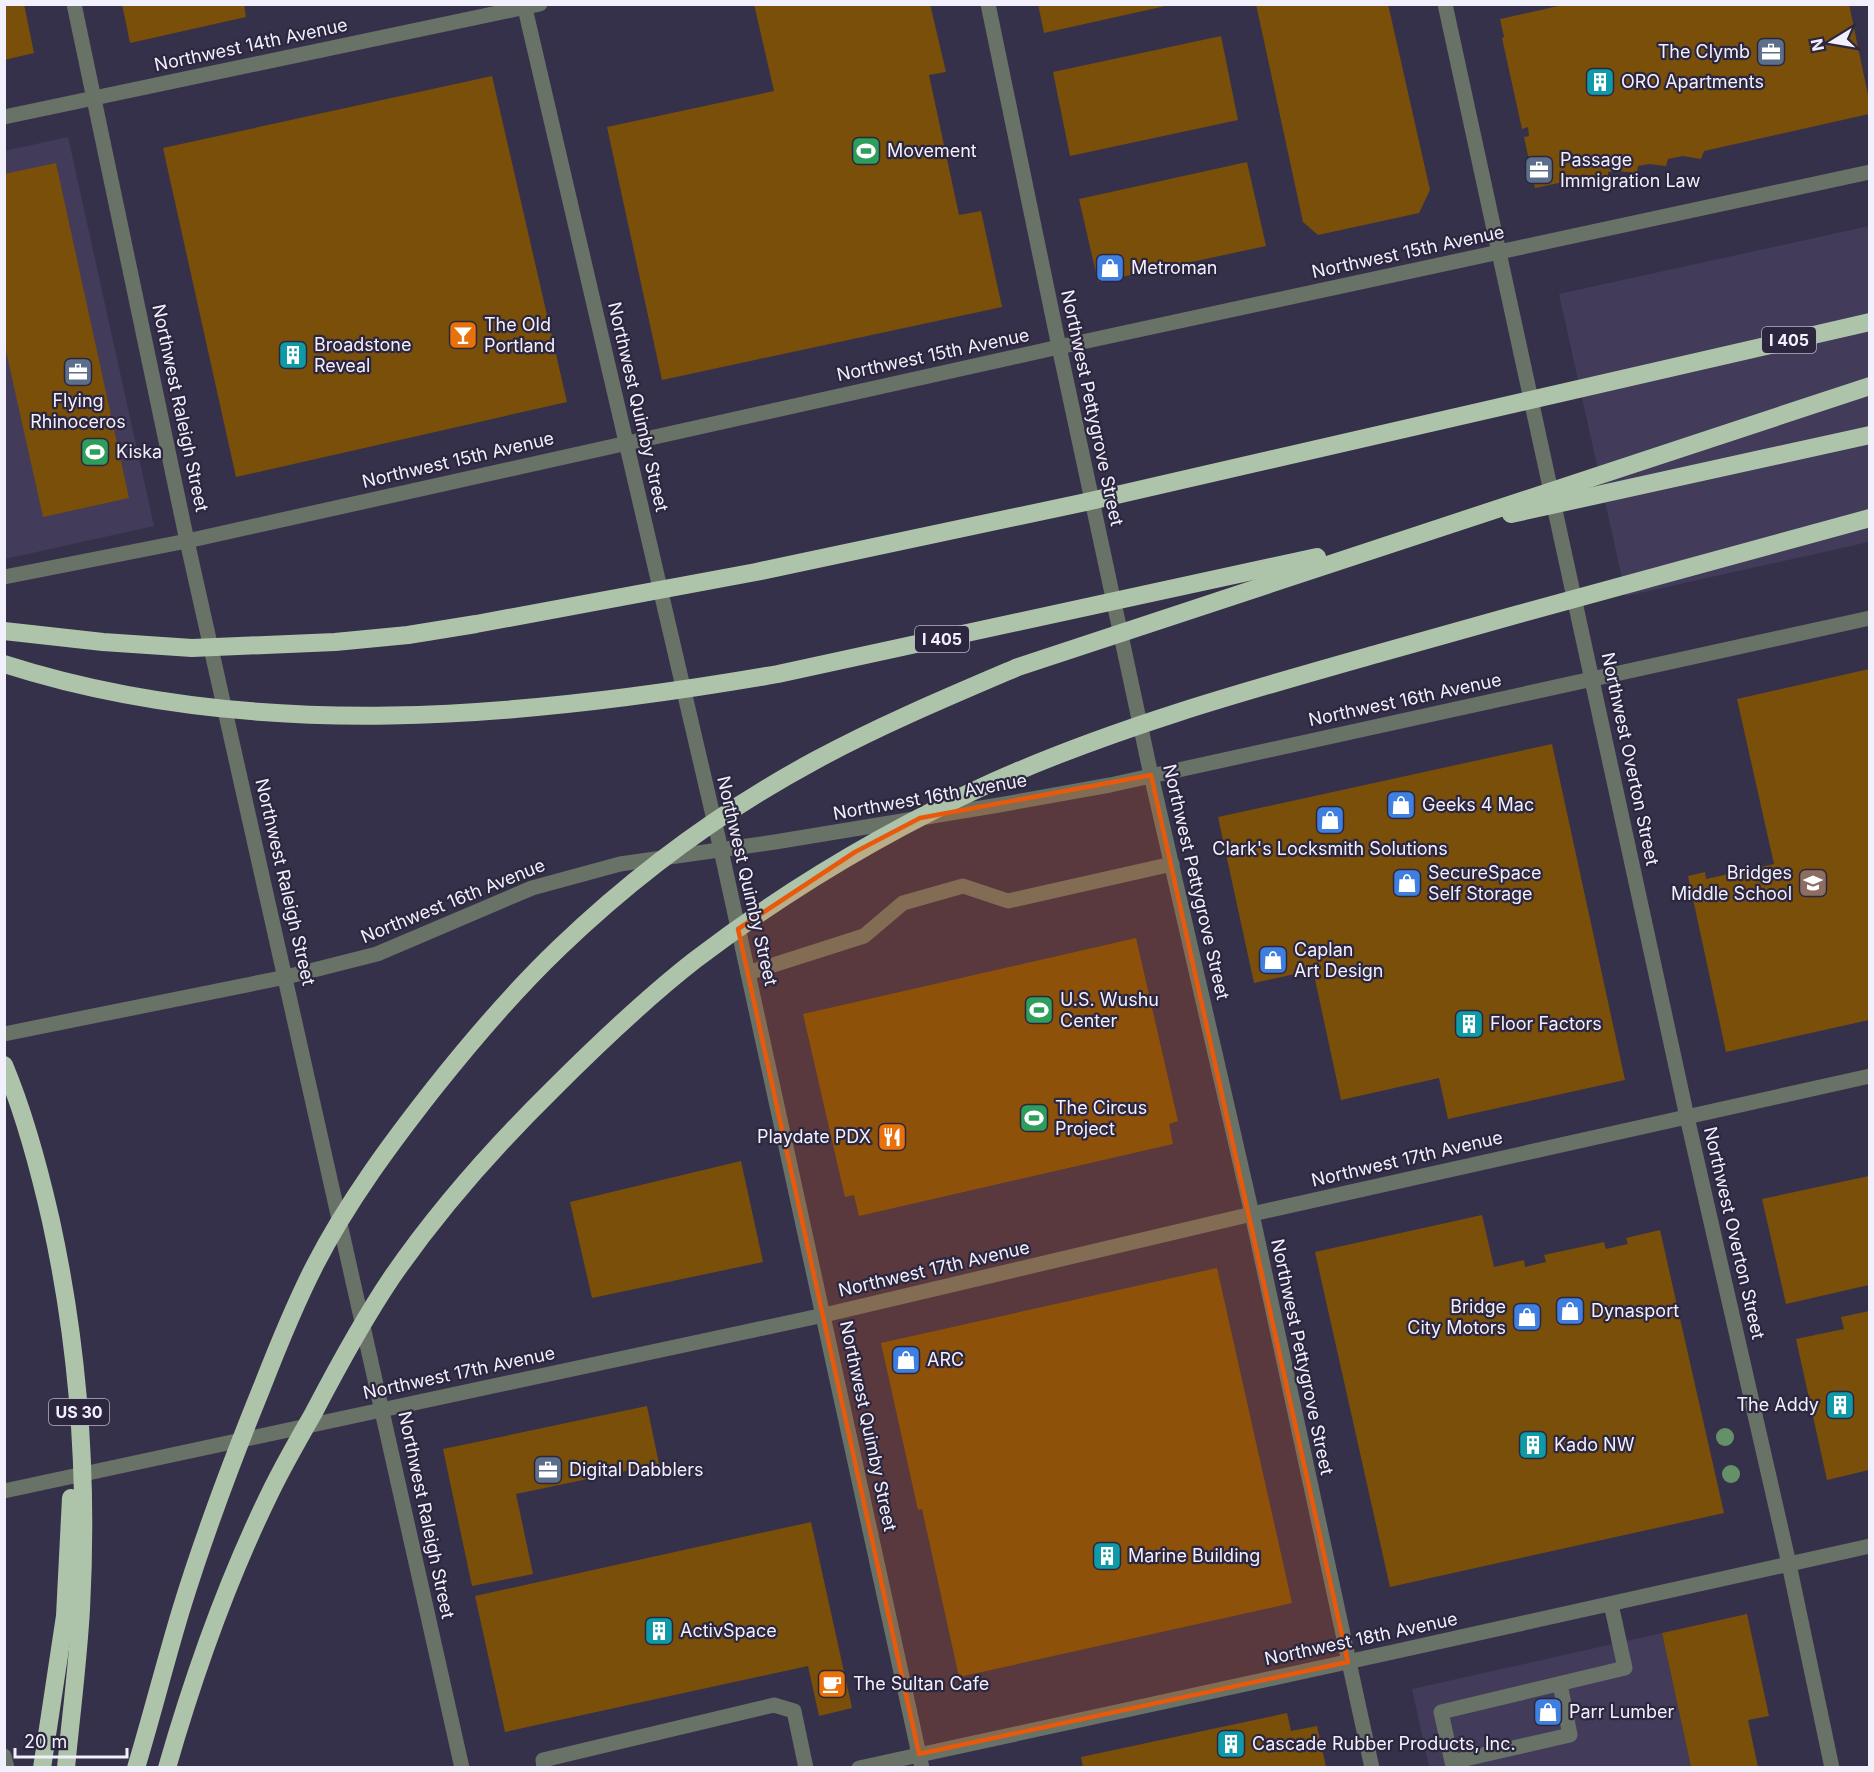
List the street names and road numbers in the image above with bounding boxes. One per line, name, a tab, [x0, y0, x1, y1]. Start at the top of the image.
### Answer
street label: Northwest 14th Avenue	[152, 14, 349, 75]
street label: Northwest 15th Avenue	[1310, 221, 1506, 282]
street label: Northwest Pettygrove Street	[1057, 288, 1128, 528]
street label: Northwest Quimby Street	[604, 300, 673, 514]
street label: Northwest Raleigh Street	[148, 302, 213, 514]
street label: Northwest 15th Avenue	[835, 324, 1031, 385]
road number: I 405	[1762, 327, 1816, 353]
street label: Northwest 15th Avenue	[360, 427, 556, 492]
road number: I 405	[915, 626, 969, 652]
street label: Northwest Overton Street	[1598, 650, 1663, 867]
street label: Northwest 16th Avenue	[1307, 669, 1503, 730]
street label: Northwest Pettygrove Street	[1159, 762, 1234, 1002]
street label: Northwest 16th Avenue	[831, 769, 1029, 824]
street label: Northwest Quimby Street	[713, 774, 782, 988]
street label: Northwest Raleigh Street	[251, 776, 320, 987]
street label: Northwest 16th Avenue	[358, 854, 548, 947]
street label: Northwest Overton Street	[1700, 1125, 1769, 1341]
street label: Northwest 17th Avenue	[1309, 1126, 1505, 1191]
street label: Northwest 17th Avenue	[836, 1236, 1032, 1301]
street label: Northwest Pettygrove Street	[1267, 1237, 1338, 1477]
street label: Northwest Quimby Street	[836, 1319, 901, 1533]
street label: Northwest 17th Avenue	[361, 1342, 557, 1403]
road number: US 30	[49, 1399, 109, 1425]
street label: Northwest Raleigh Street	[394, 1409, 459, 1621]
street label: Northwest 18th Avenue	[1263, 1608, 1459, 1669]

